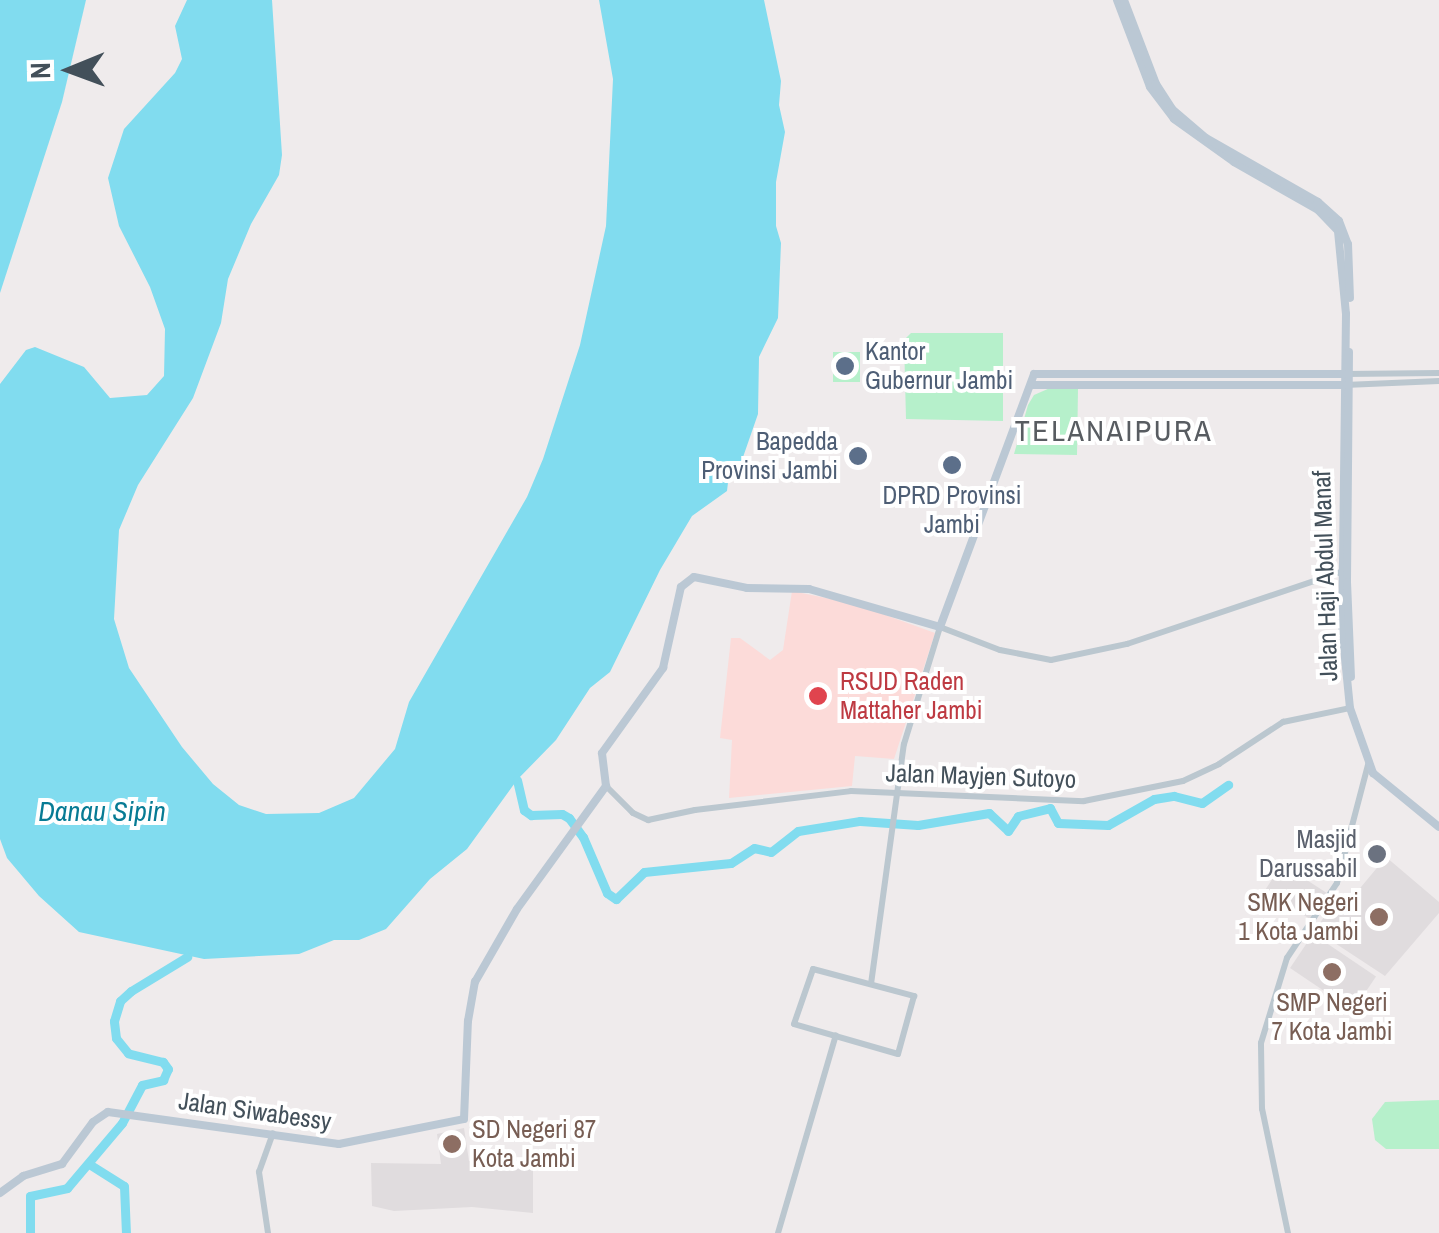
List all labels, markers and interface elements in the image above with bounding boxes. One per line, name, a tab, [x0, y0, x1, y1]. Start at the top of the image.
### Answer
north arrow	[20, 20, 120, 120]
text: N	[21, 62, 59, 79]
place label: Kantor Gubernur Jambi	[865, 337, 1013, 396]
marker: Kantor Gubernur Jambi	[834, 355, 856, 377]
district label: TELANAIPURA	[1015, 412, 1213, 448]
place label: Bapedda Provinsi Jambi	[701, 427, 838, 486]
marker: Bapedda Provinsi Jambi	[847, 445, 869, 467]
marker: DPRD Provinsi Jambi	[941, 454, 963, 476]
street label: Jalan Haji Abdul Manaf	[1306, 470, 1344, 682]
place label: DPRD Provinsi Jambi	[883, 481, 1021, 540]
place label: RSUD Raden Mattaher Jambi	[840, 667, 982, 726]
marker: RSUD Raden Mattaher Jambi	[805, 683, 831, 709]
street label: Jalan Mayjen Sutoyo	[885, 758, 1077, 794]
water label: Danau Sipin	[38, 794, 166, 828]
place label: Masjid Darussabil	[1259, 825, 1357, 884]
marker: Masjid Darussabil	[1366, 843, 1388, 865]
place label: SMK Negeri 1 Kota Jambi	[1238, 888, 1359, 947]
marker: SMK Negeri 1 Kota Jambi	[1368, 906, 1390, 928]
marker: SMP Negeri 7 Kota Jambi	[1321, 961, 1343, 983]
place label: SMP Negeri 7 Kota Jambi	[1272, 988, 1392, 1047]
street label: Jalan Siwabessy	[177, 1085, 333, 1137]
place label: SD Negeri 87 Kota Jambi	[472, 1115, 596, 1174]
marker: SD Negeri 87 Kota Jambi	[441, 1133, 463, 1155]

